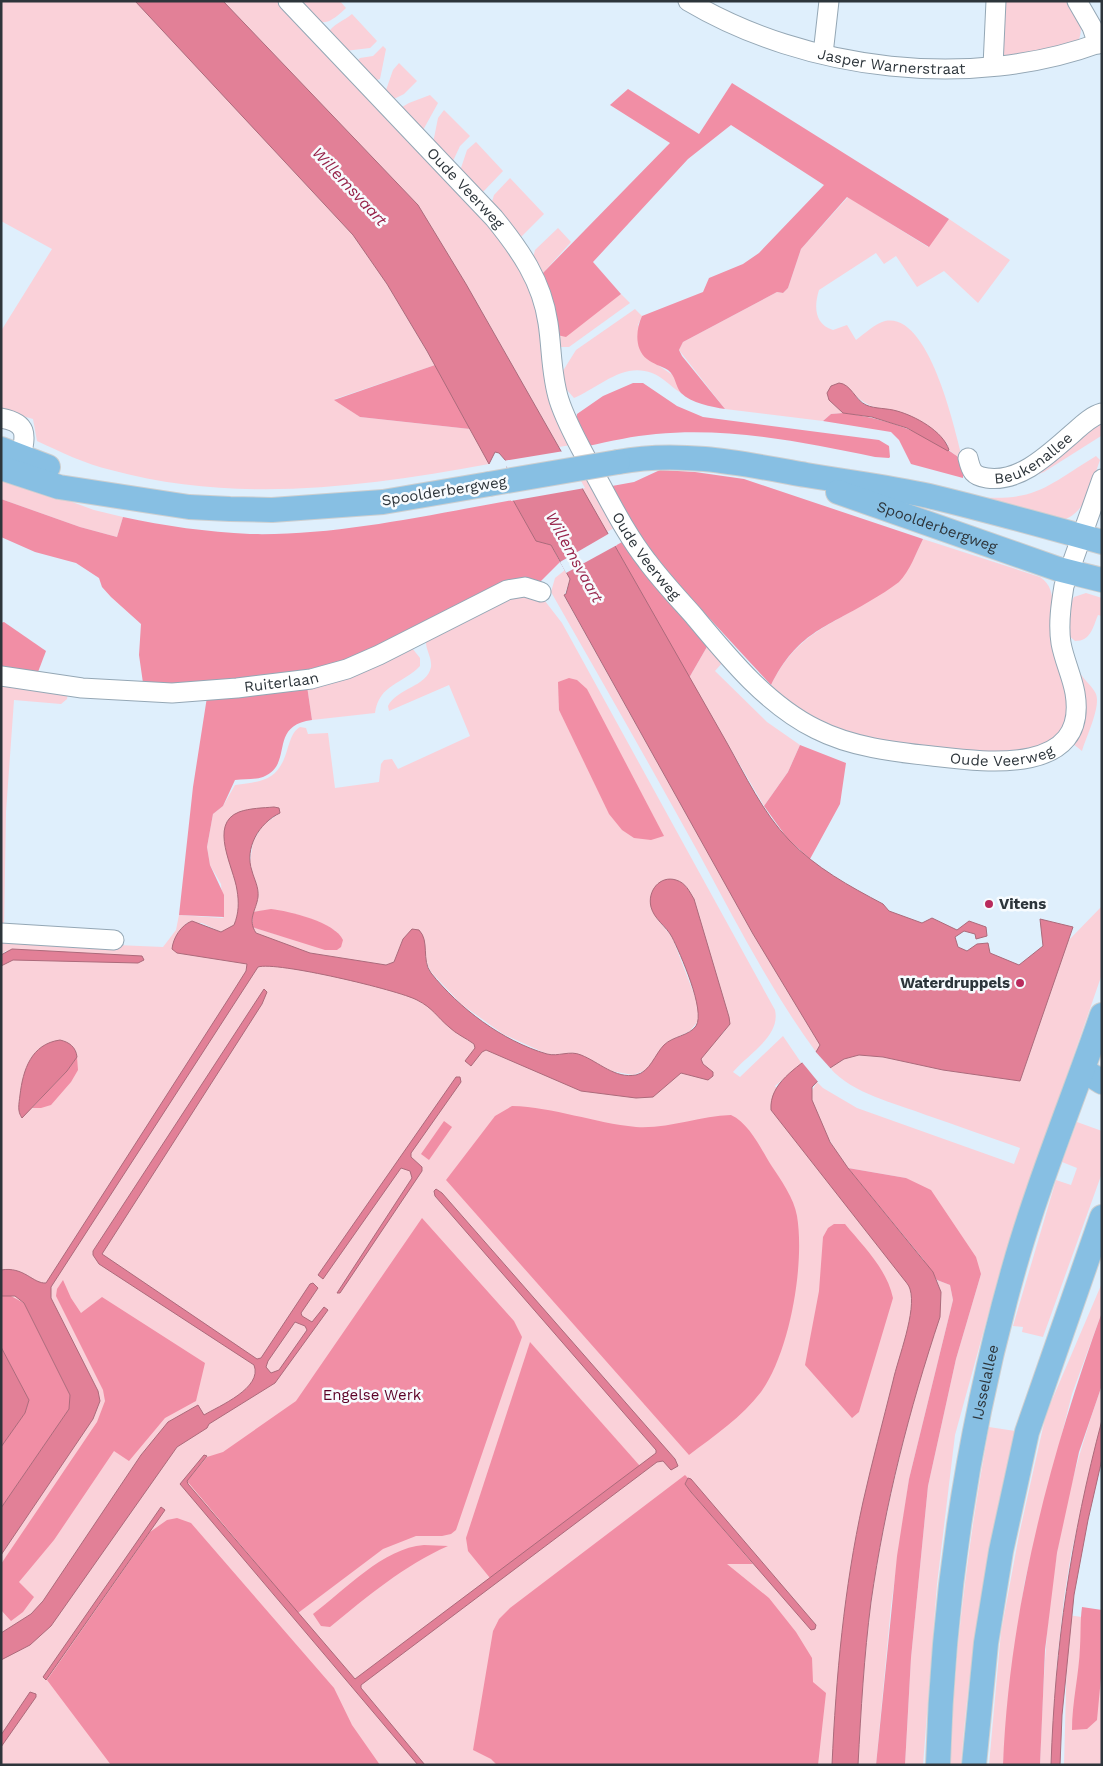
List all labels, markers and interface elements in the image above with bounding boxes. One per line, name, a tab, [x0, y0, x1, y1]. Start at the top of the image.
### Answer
street label: Jasper Warnerstraat	[816, 45, 966, 78]
water label: Willemsvaart	[308, 143, 391, 230]
street label: Oude Veerweg	[423, 144, 508, 232]
street label: Beukenallee	[993, 429, 1076, 488]
street label: Spoolderbergweg	[380, 472, 508, 510]
street label: Spoolderbergweg	[874, 497, 1000, 556]
water label: Willemsvaart	[542, 509, 608, 606]
street label: Oude Veerweg	[608, 509, 684, 604]
street label: Ruiterlaan	[243, 668, 321, 696]
street label: Oude Veerweg	[949, 742, 1057, 770]
place label: Vitens	[999, 895, 1046, 913]
marker: Vitens	[983, 898, 995, 910]
place label: Waterdruppels	[900, 974, 1010, 992]
marker: Waterdruppels	[1014, 977, 1026, 989]
street label: IJsselallee	[968, 1343, 1003, 1422]
park label: Engelse Werk	[323, 1386, 422, 1404]

